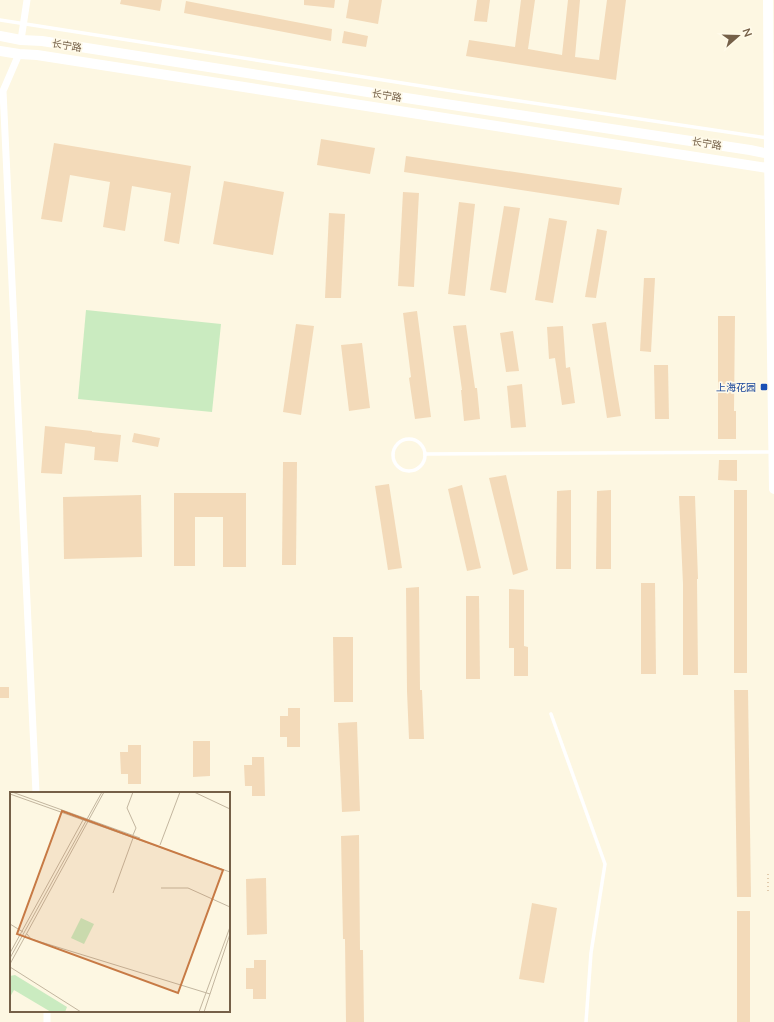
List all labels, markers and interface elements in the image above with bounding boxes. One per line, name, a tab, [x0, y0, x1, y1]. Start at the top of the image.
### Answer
north arrow	[718, 16, 758, 56]
text: N	[739, 26, 755, 39]
street label: 长宁路	[51, 37, 83, 54]
street label: 长宁路	[371, 87, 403, 104]
street label: 长宁路	[691, 135, 723, 152]
place label: 上海花园	[716, 381, 756, 394]
marker: 上海花园	[759, 382, 769, 392]
inset map	[10, 792, 230, 1012]

